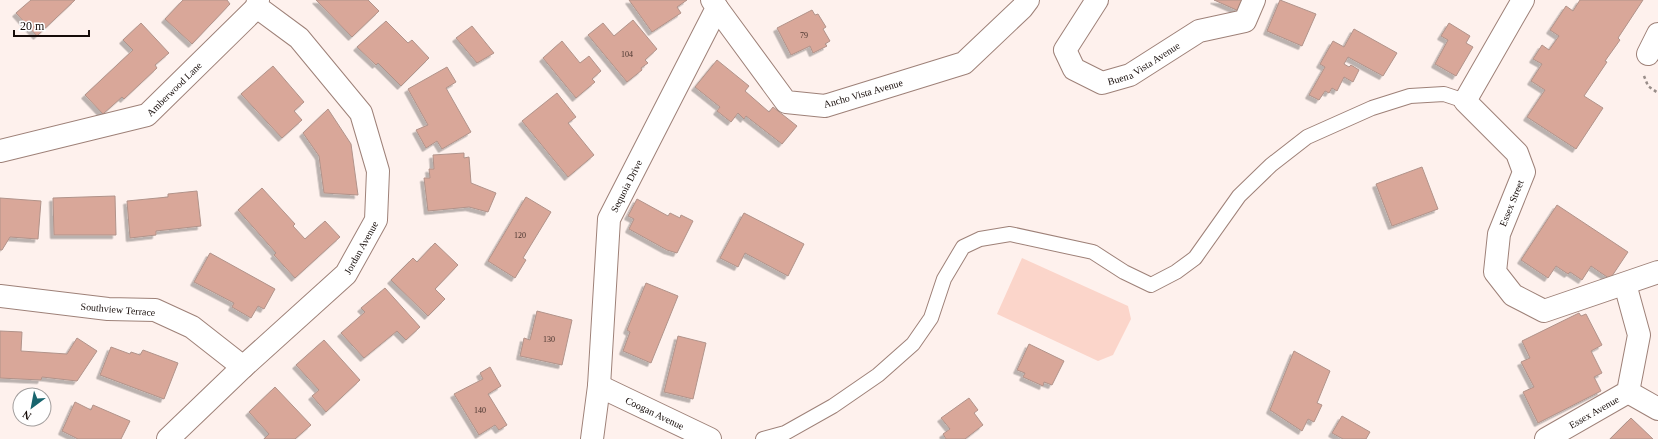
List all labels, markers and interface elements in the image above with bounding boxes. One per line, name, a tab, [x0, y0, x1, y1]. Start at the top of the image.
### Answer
scale bar	[14, 12, 89, 38]
text: 20 m	[20, 19, 45, 33]
house number: 79	[800, 31, 808, 40]
street label: Buena Vista Avenue	[1106, 40, 1182, 87]
house number: 104	[621, 50, 633, 59]
street label: Amberwood Lane	[144, 59, 204, 118]
street label: Ancho Vista Avenue	[822, 77, 905, 110]
street label: Sequoia Drive	[608, 157, 645, 214]
street label: Essex Street	[1497, 178, 1526, 228]
street label: Jordan Avenue	[342, 219, 381, 276]
house number: 120	[514, 231, 526, 240]
street label: Southview Terrace	[80, 301, 156, 318]
house number: 130	[543, 335, 555, 344]
north arrow	[12, 387, 52, 427]
street label: Essex Avenue	[1567, 393, 1621, 431]
street label: Coogan Avenue	[624, 395, 686, 432]
house number: 140	[474, 406, 486, 415]
text: N	[20, 408, 33, 423]

